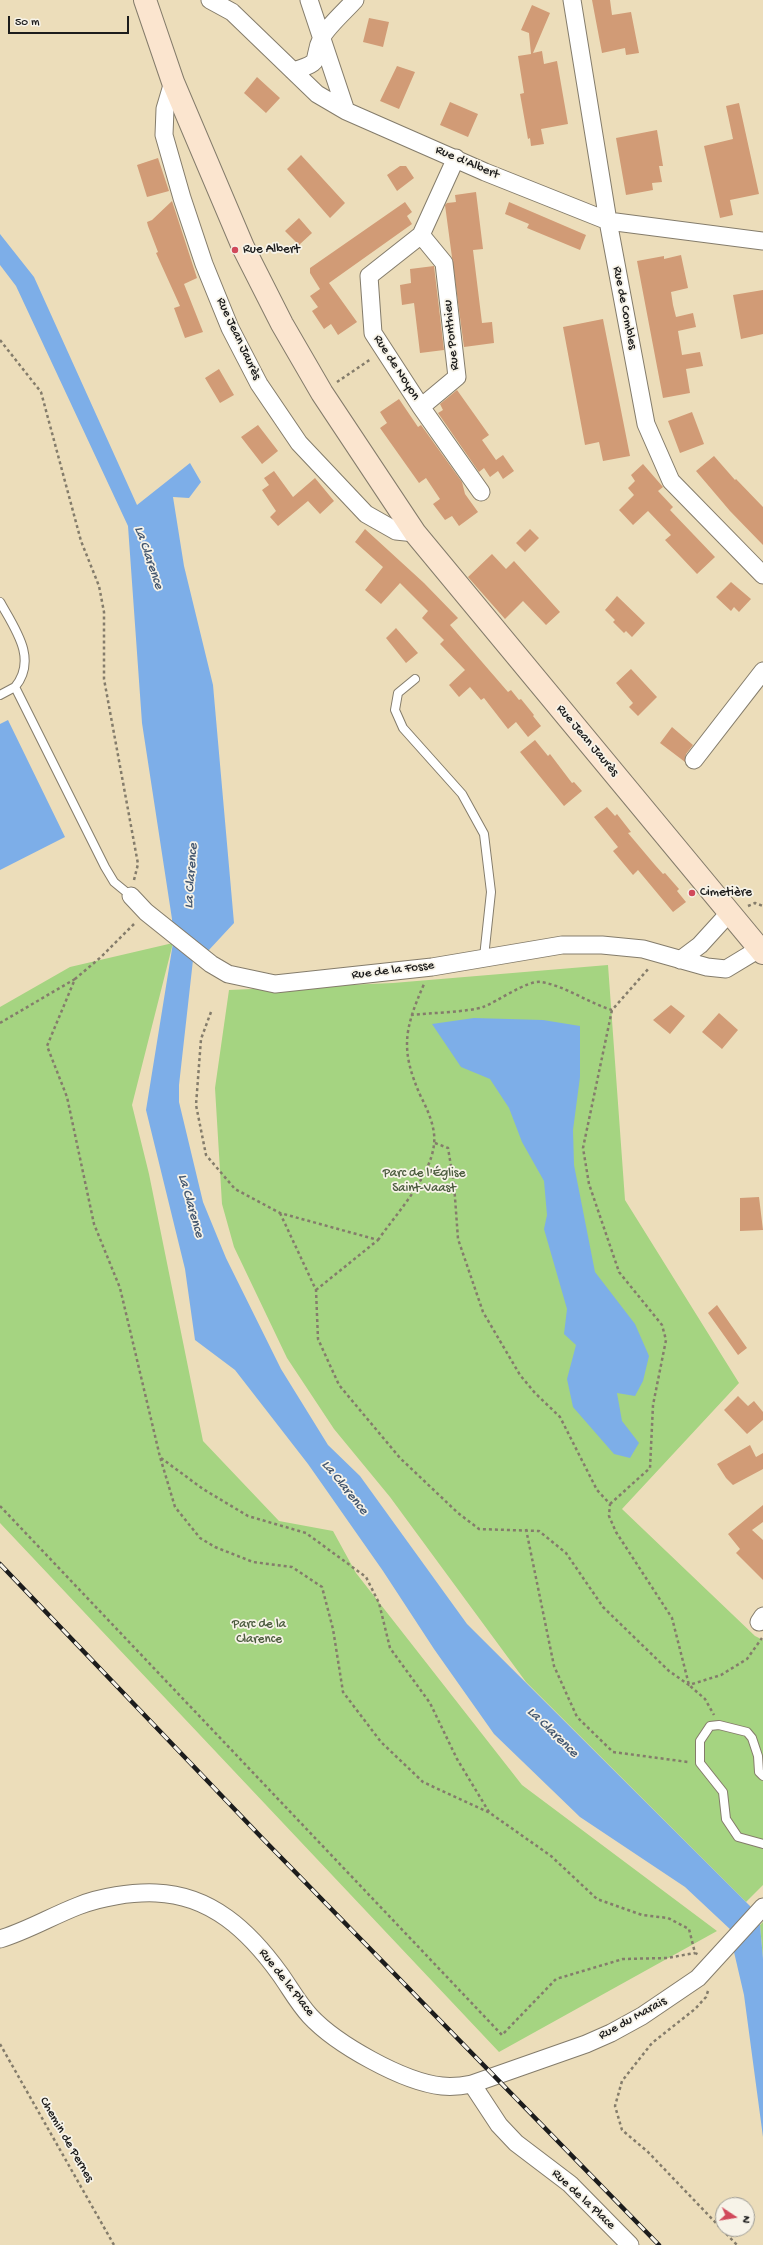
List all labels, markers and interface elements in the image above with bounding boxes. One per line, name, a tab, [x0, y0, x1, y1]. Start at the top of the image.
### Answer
scale bar	[10, 8, 131, 34]
text: 50 m	[15, 16, 40, 30]
street label: Rue d'Albert	[433, 143, 501, 183]
place label: Rue Albert	[243, 242, 300, 258]
marker: Rue Albert	[230, 245, 240, 255]
street label: Rue de Combles	[608, 265, 640, 351]
street label: Rue Jean Jaurès	[212, 295, 264, 383]
street label: Rue Ponthieu	[441, 299, 463, 371]
street label: Rue de Noyon	[369, 332, 423, 404]
water label: La Clarence	[129, 524, 167, 592]
street label: Rue Jean Jaurès	[552, 702, 622, 780]
water label: La Clarence	[181, 843, 203, 909]
place label: Cimetière	[700, 885, 752, 901]
marker: Cimetière	[687, 888, 697, 898]
street label: Rue de la Fosse	[351, 958, 435, 984]
park label: Parc de l'Église Saint-Vaast	[383, 1166, 465, 1197]
water label: La Clarence	[173, 1172, 207, 1240]
water label: La Clarence	[317, 1457, 371, 1519]
park label: Parc de la Clarence	[232, 1617, 286, 1648]
water label: La Clarence	[523, 1704, 581, 1762]
street label: Rue de la Place	[255, 1946, 317, 2020]
street label: Rue du Marais	[596, 1994, 670, 2044]
street label: Chemin de Pernes	[35, 2095, 97, 2185]
street label: Rue de la Place	[548, 2166, 618, 2234]
north arrow	[715, 2197, 755, 2237]
text: N	[739, 2215, 752, 2224]

